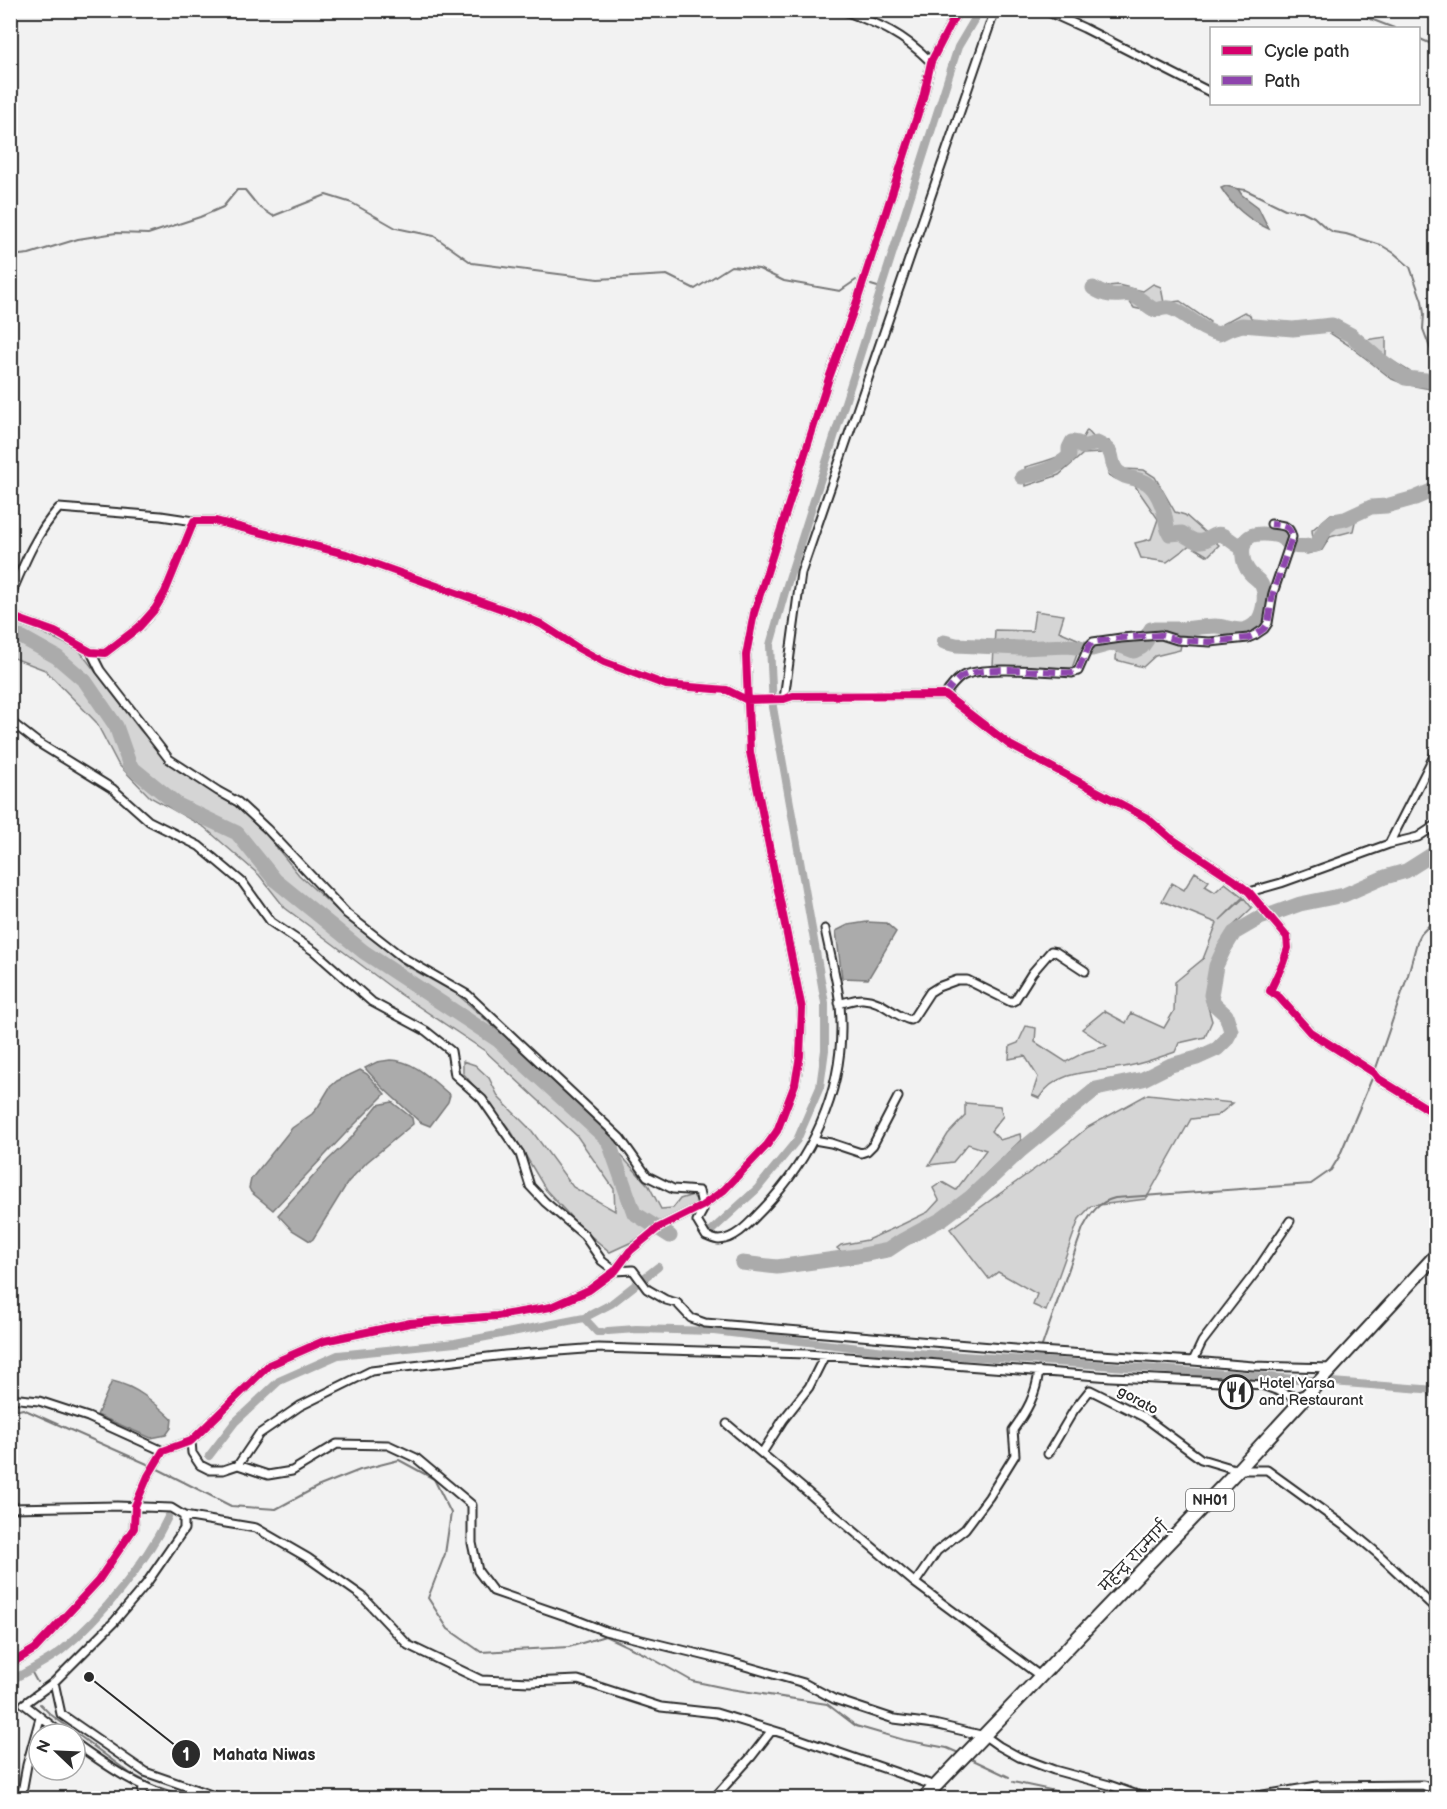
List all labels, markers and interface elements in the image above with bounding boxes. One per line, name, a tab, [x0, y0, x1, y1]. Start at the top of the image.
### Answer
legend	[1210, 27, 1420, 105]
text: Cycle path	[1264, 41, 1350, 62]
text: Path	[1264, 71, 1300, 92]
restaurant icon: Hotel Yarsa and Restaurant	[1218, 1374, 1254, 1410]
place label: Hotel Yarsa and Restaurant	[1259, 1374, 1364, 1410]
street label: gorato	[1114, 1382, 1161, 1419]
road number: NH01	[1186, 1489, 1234, 1511]
street label: महेन्द्र राज्मार्ग्	[1092, 1514, 1174, 1598]
north arrow	[27, 1722, 87, 1782]
text: N	[33, 1737, 56, 1756]
callout: Mahata Niwas	[171, 1737, 327, 1771]
text: 1	[182, 1745, 190, 1766]
text: Mahata Niwas	[213, 1746, 316, 1765]

